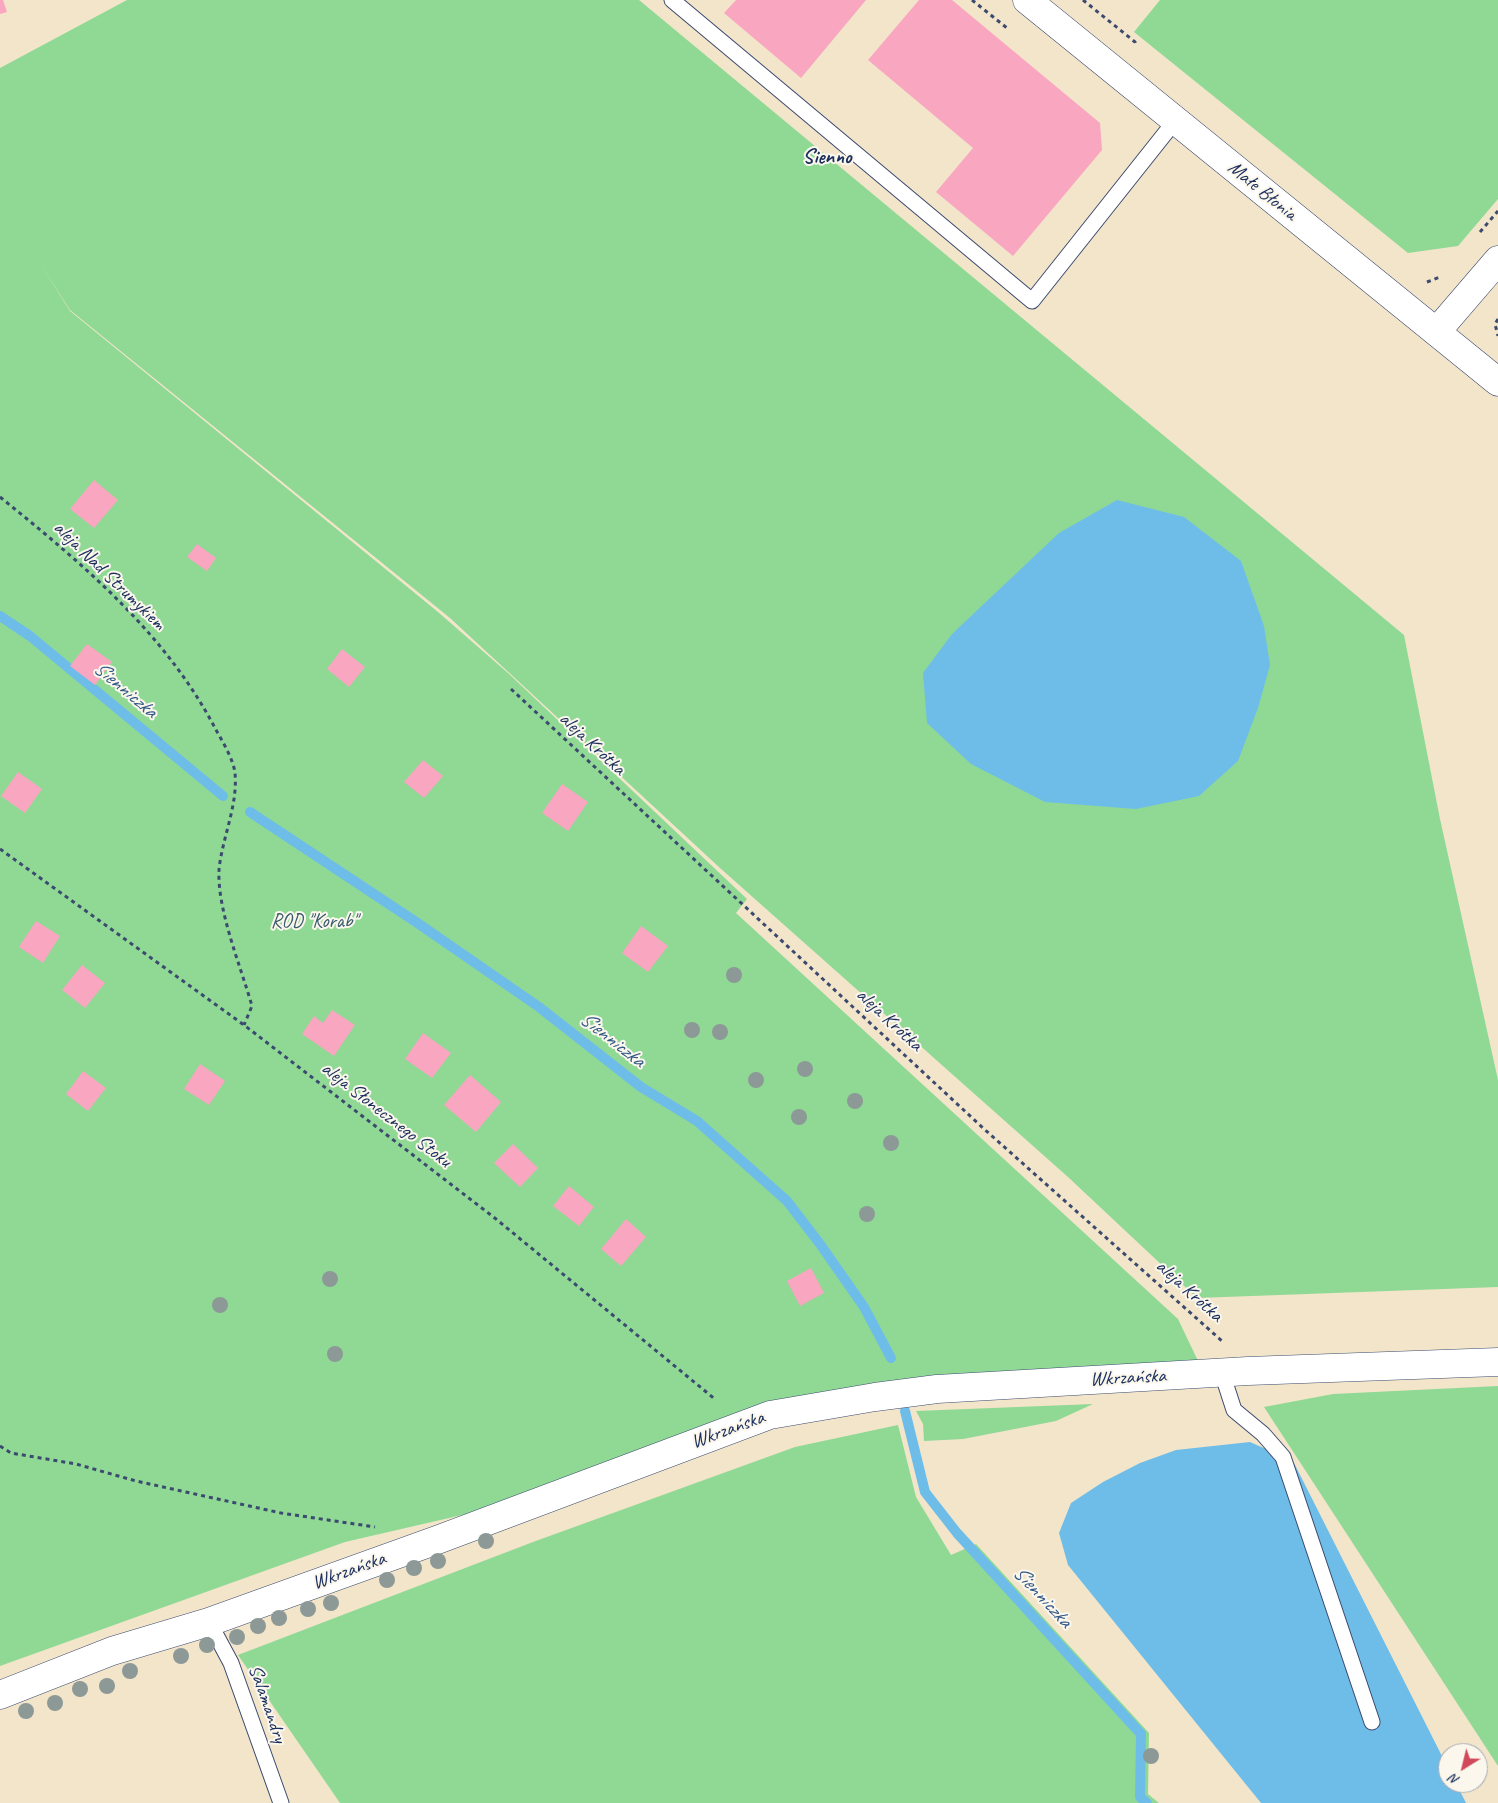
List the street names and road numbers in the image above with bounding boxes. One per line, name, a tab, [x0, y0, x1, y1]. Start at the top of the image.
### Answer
street label: Małe Błonia	[1223, 156, 1301, 226]
street label: aleja Nad Strumykiem	[48, 516, 170, 636]
street label: aleja Krótka	[554, 707, 630, 781]
street label: aleja Krótka	[851, 983, 927, 1057]
street label: aleja Słonecznego Stoku	[316, 1057, 456, 1173]
street label: aleja Krótka	[1150, 1254, 1228, 1328]
street label: Wkrzańska	[1089, 1364, 1167, 1392]
street label: Wkrzańska	[688, 1406, 768, 1454]
street label: Wkrzańska	[309, 1547, 389, 1595]
street label: Salamandry	[242, 1662, 292, 1746]

